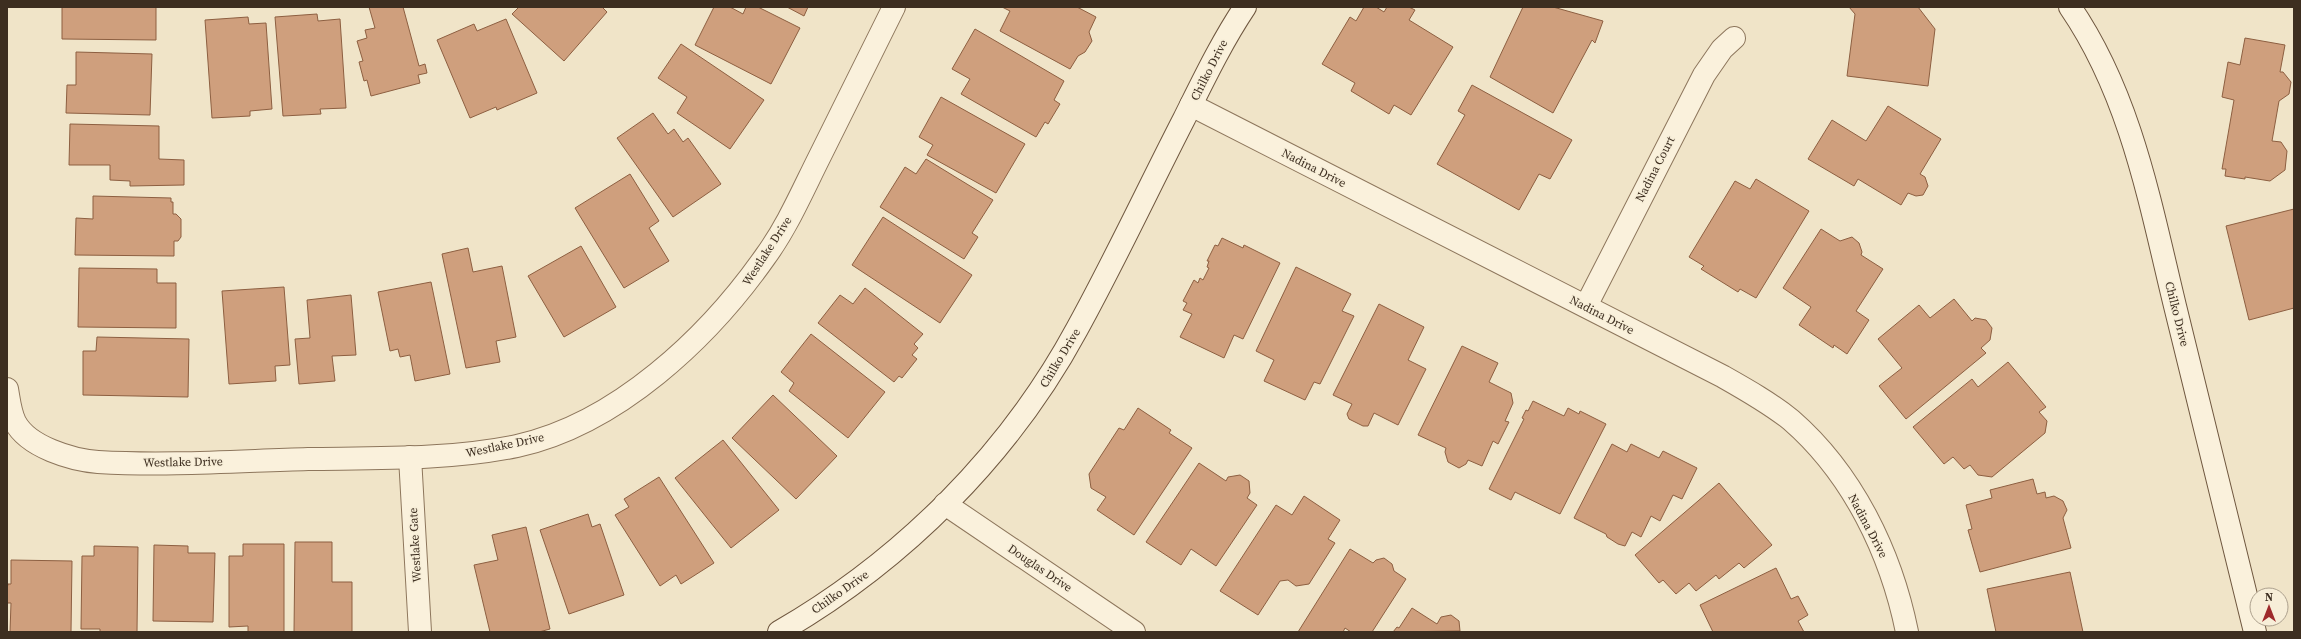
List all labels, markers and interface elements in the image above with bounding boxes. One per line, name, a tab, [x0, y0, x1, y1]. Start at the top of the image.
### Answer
street label: Chilko Drive	[1187, 37, 1231, 103]
street label: Nadina Court	[1632, 133, 1678, 205]
street label: Nadina Drive	[1279, 145, 1349, 191]
street label: Westlake Drive	[739, 213, 795, 289]
street label: Chilko Drive	[2161, 280, 2193, 348]
street label: Nadina Drive	[1567, 292, 1637, 338]
street label: Chilko Drive	[1036, 325, 1084, 391]
street label: Westlake Drive	[464, 429, 546, 461]
street label: Westlake Drive	[143, 453, 223, 471]
street label: Nadina Drive	[1844, 491, 1892, 561]
street label: Westlake Gate	[405, 507, 425, 583]
street label: Douglas Drive	[1005, 541, 1075, 595]
street label: Chilko Drive	[808, 566, 872, 618]
north arrow	[2249, 587, 2289, 627]
text: N	[2265, 590, 2273, 605]

